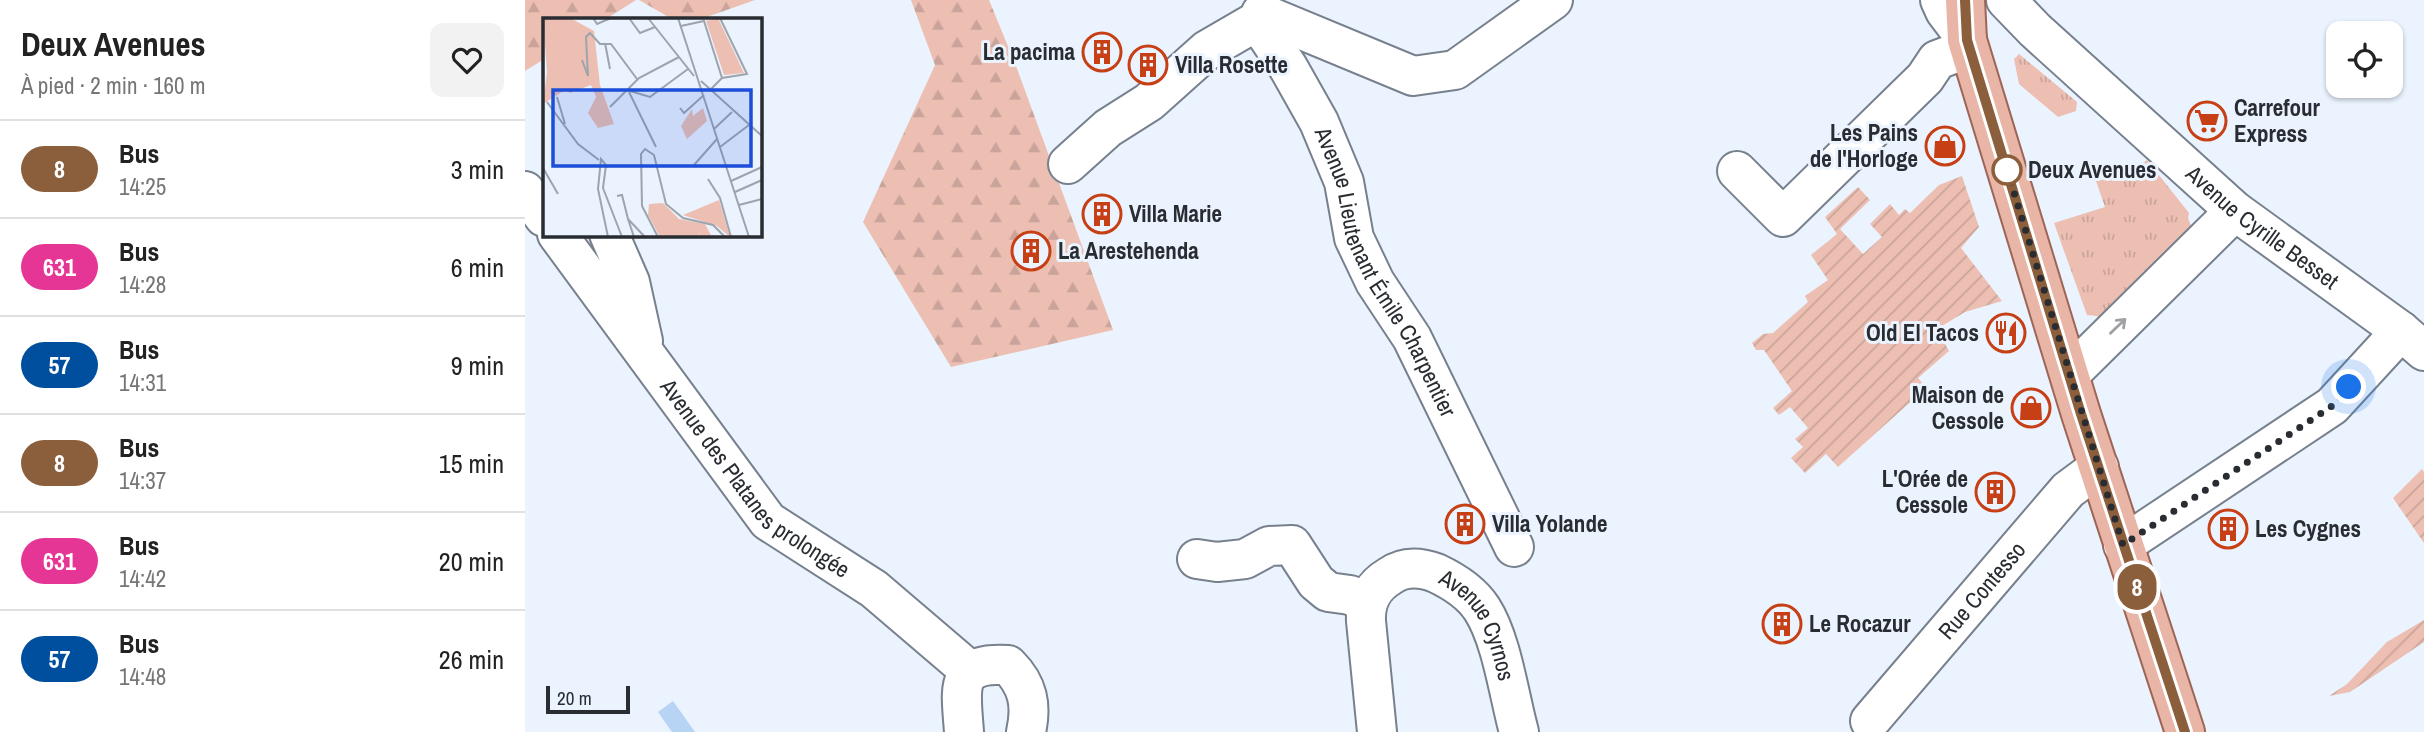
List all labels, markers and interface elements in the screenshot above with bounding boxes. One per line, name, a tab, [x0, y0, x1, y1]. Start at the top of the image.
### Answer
inset map	[543, 18, 761, 236]
map controls	[2326, 21, 2403, 98]
button: locate	[2326, 21, 2403, 98]
text: Deux Avenues	[21, 22, 206, 66]
button: heart	[430, 23, 504, 97]
building icon: La pacima	[1081, 31, 1123, 73]
place label: La pacima	[983, 36, 1075, 67]
building icon: Villa Rosette	[1127, 44, 1169, 86]
place label: Villa Rosette	[1175, 49, 1288, 80]
text: À pied · 2 min · 160 m	[21, 70, 206, 101]
place label: Carrefour Express	[2234, 92, 2321, 149]
supermarket icon: Carrefour Express	[2186, 100, 2228, 142]
place label: Les Pains de l'Horloge	[1810, 117, 1918, 174]
street label: Avenue Lieutenant Émile Charpentier	[1307, 121, 1464, 422]
shop icon: Les Pains de l'Horloge	[1924, 125, 1966, 167]
text: Bus	[119, 136, 159, 171]
text: 3 min	[451, 152, 504, 187]
text: 8	[54, 153, 65, 185]
place label: Deux Avenues	[2028, 154, 2157, 185]
marker: Deux Avenues	[1992, 155, 2022, 185]
street label: Avenue Cyrille Besset	[2179, 157, 2345, 296]
text: 14:25	[119, 171, 166, 202]
building icon: Villa Marie	[1081, 193, 1123, 235]
place label: Villa Marie	[1129, 198, 1222, 229]
building icon: La Arestehenda	[1010, 230, 1052, 272]
text: Bus	[119, 234, 159, 269]
place label: La Arestehenda	[1058, 235, 1199, 266]
text: 6 min	[451, 250, 504, 285]
text: 631	[43, 251, 76, 283]
text: 14:28	[119, 269, 166, 300]
restaurant icon: Old El Tacos	[1985, 312, 2027, 354]
place label: Old El Tacos	[1866, 317, 1979, 348]
one-way arrow	[2109, 317, 2126, 334]
text: Bus	[119, 332, 159, 367]
text: 9 min	[451, 348, 504, 383]
text: 57	[49, 349, 70, 381]
text: 14:31	[119, 367, 166, 398]
your location	[2331, 369, 2366, 404]
street label: Avenue des Platanes prolongée	[653, 371, 856, 585]
place label: Maison de Cessole	[1912, 379, 2004, 436]
shop icon: Maison de Cessole	[2010, 387, 2052, 429]
text: Bus	[119, 430, 159, 465]
text: 15 min	[439, 446, 504, 481]
text: 8	[54, 447, 65, 479]
place label: L'Orée de Cessole	[1882, 463, 1968, 520]
text: 14:37	[119, 465, 166, 496]
building icon: L'Orée de Cessole	[1974, 471, 2016, 513]
building icon: Villa Yolande	[1444, 503, 1486, 545]
place label: Villa Yolande	[1492, 508, 1607, 539]
building icon: Les Cygnes	[2207, 508, 2249, 550]
place label: Les Cygnes	[2255, 513, 2361, 544]
text: Bus	[119, 528, 159, 563]
street label: Rue Contesso	[1931, 535, 2032, 646]
text: 20 min	[439, 544, 504, 579]
text: 631	[43, 545, 76, 577]
street label: Avenue Cyrnos	[1433, 561, 1523, 684]
text: 14:42	[119, 563, 166, 594]
line badge: 8	[2114, 564, 2160, 610]
text: 8	[2132, 571, 2142, 603]
building icon: Le Rocazur	[1761, 603, 1803, 645]
place label: Le Rocazur	[1809, 608, 1911, 639]
text: Bus	[119, 626, 159, 661]
text: 26 min	[439, 642, 504, 677]
text: 57	[49, 643, 70, 675]
text: 14:48	[119, 661, 166, 692]
scale bar	[546, 683, 630, 715]
text: 20 m	[557, 685, 592, 711]

